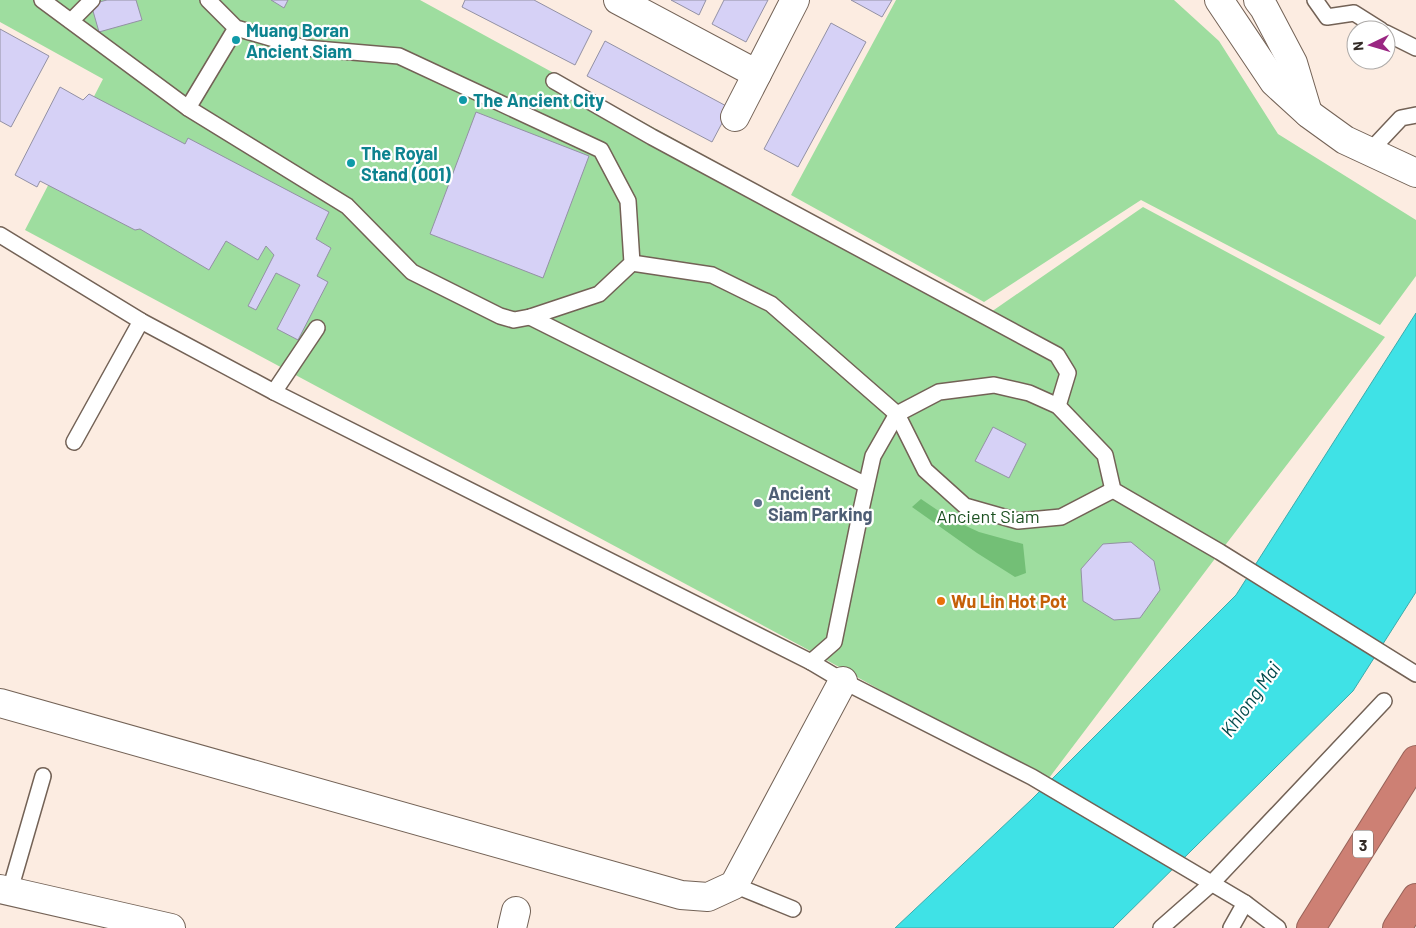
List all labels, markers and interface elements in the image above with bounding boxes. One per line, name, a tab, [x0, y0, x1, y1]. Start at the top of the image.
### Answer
place label: Muang Boran Ancient Siam	[246, 19, 352, 62]
north arrow	[1346, 20, 1396, 70]
marker: Muang Boran Ancient Siam	[230, 34, 242, 46]
text: N	[1349, 41, 1366, 52]
place label: The Ancient City	[473, 89, 604, 111]
marker: The Ancient City	[457, 94, 469, 106]
place label: The Royal Stand (001)	[361, 142, 452, 185]
marker: The Royal Stand (001)	[345, 157, 357, 169]
place label: Ancient Siam Parking	[768, 482, 873, 525]
marker: Ancient Siam Parking	[752, 497, 764, 509]
park label: Ancient Siam	[936, 505, 1040, 527]
place label: Wu Lin Hot Pot	[951, 590, 1067, 612]
marker: Wu Lin Hot Pot	[935, 595, 947, 607]
water label: Khlong Mai	[1215, 657, 1285, 741]
road number: 3	[1353, 831, 1373, 858]

